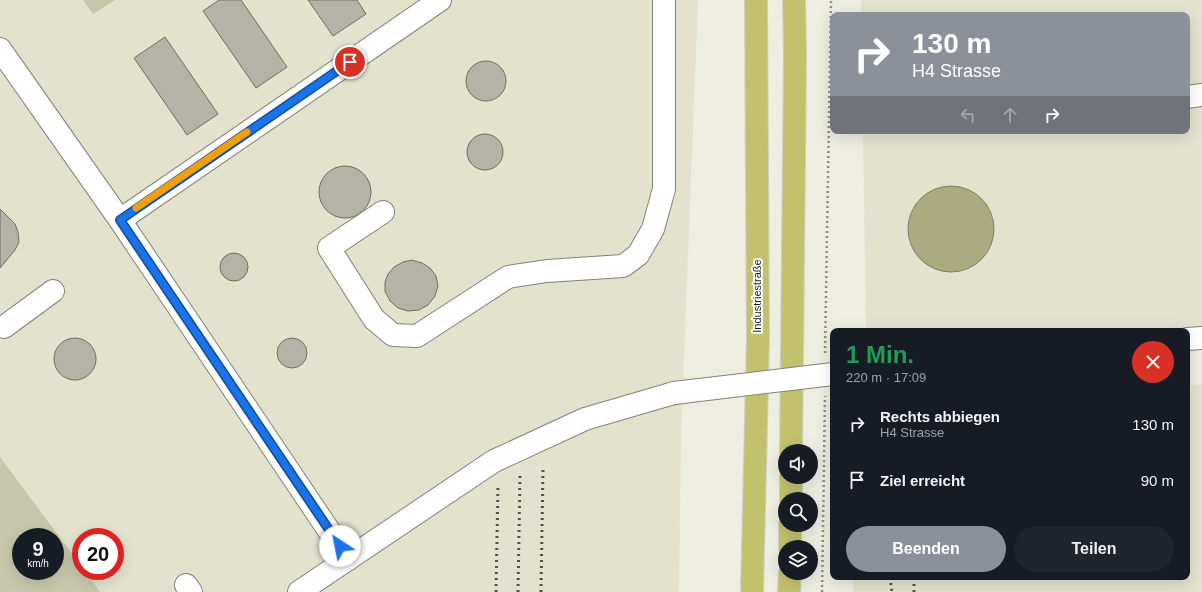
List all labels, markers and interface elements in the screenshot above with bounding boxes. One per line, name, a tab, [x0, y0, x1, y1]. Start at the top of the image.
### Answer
icon: right	[846, 28, 898, 80]
text: 130 m	[912, 28, 991, 59]
pin	[333, 45, 367, 79]
icon: arrive	[339, 51, 361, 73]
text: H4 Strasse	[912, 61, 1001, 81]
icon: left	[957, 104, 979, 126]
icon: ahead	[999, 104, 1021, 126]
icon: right	[1041, 104, 1063, 126]
street label: Industriestraße	[751, 259, 763, 333]
text: 1 Min.	[846, 341, 914, 368]
button: close	[1132, 341, 1174, 383]
text: 220 m · 17:09	[846, 370, 926, 385]
text: Rechts abbiegen	[880, 408, 1000, 425]
icon: right	[846, 413, 868, 435]
text: 130 m	[1132, 416, 1174, 433]
text: H4 Strasse	[880, 425, 944, 440]
map controls	[778, 444, 818, 580]
button: sound	[778, 444, 818, 484]
icon: arrive	[846, 469, 868, 491]
text: Ziel erreicht	[880, 472, 965, 489]
text: 90 m	[1141, 472, 1174, 489]
button: search	[778, 492, 818, 532]
position arrow	[319, 525, 361, 567]
button: Beenden	[846, 526, 1006, 572]
button: Teilen	[1014, 526, 1174, 572]
speed limit sign: 20	[72, 528, 124, 580]
text: 9	[32, 538, 44, 560]
button: layers	[778, 540, 818, 580]
text: km/h	[27, 558, 49, 569]

